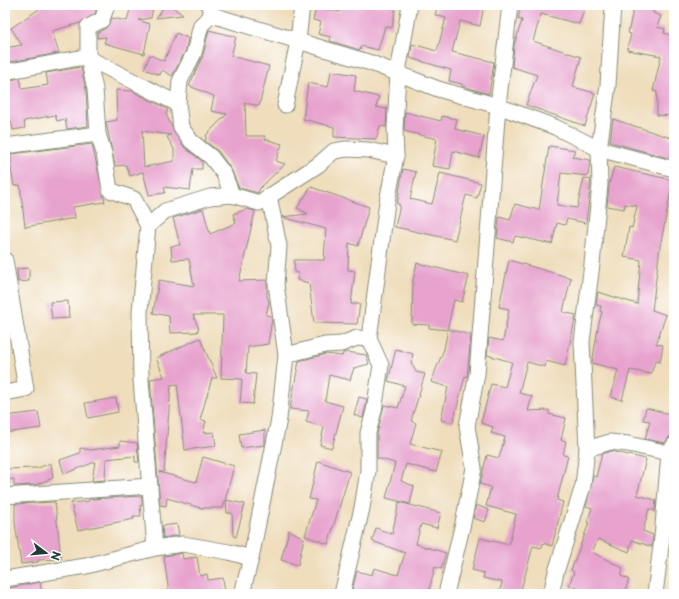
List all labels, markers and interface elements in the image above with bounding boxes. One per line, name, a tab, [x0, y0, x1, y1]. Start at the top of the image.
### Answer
north arrow	[26, 533, 66, 573]
text: N	[47, 549, 65, 563]

